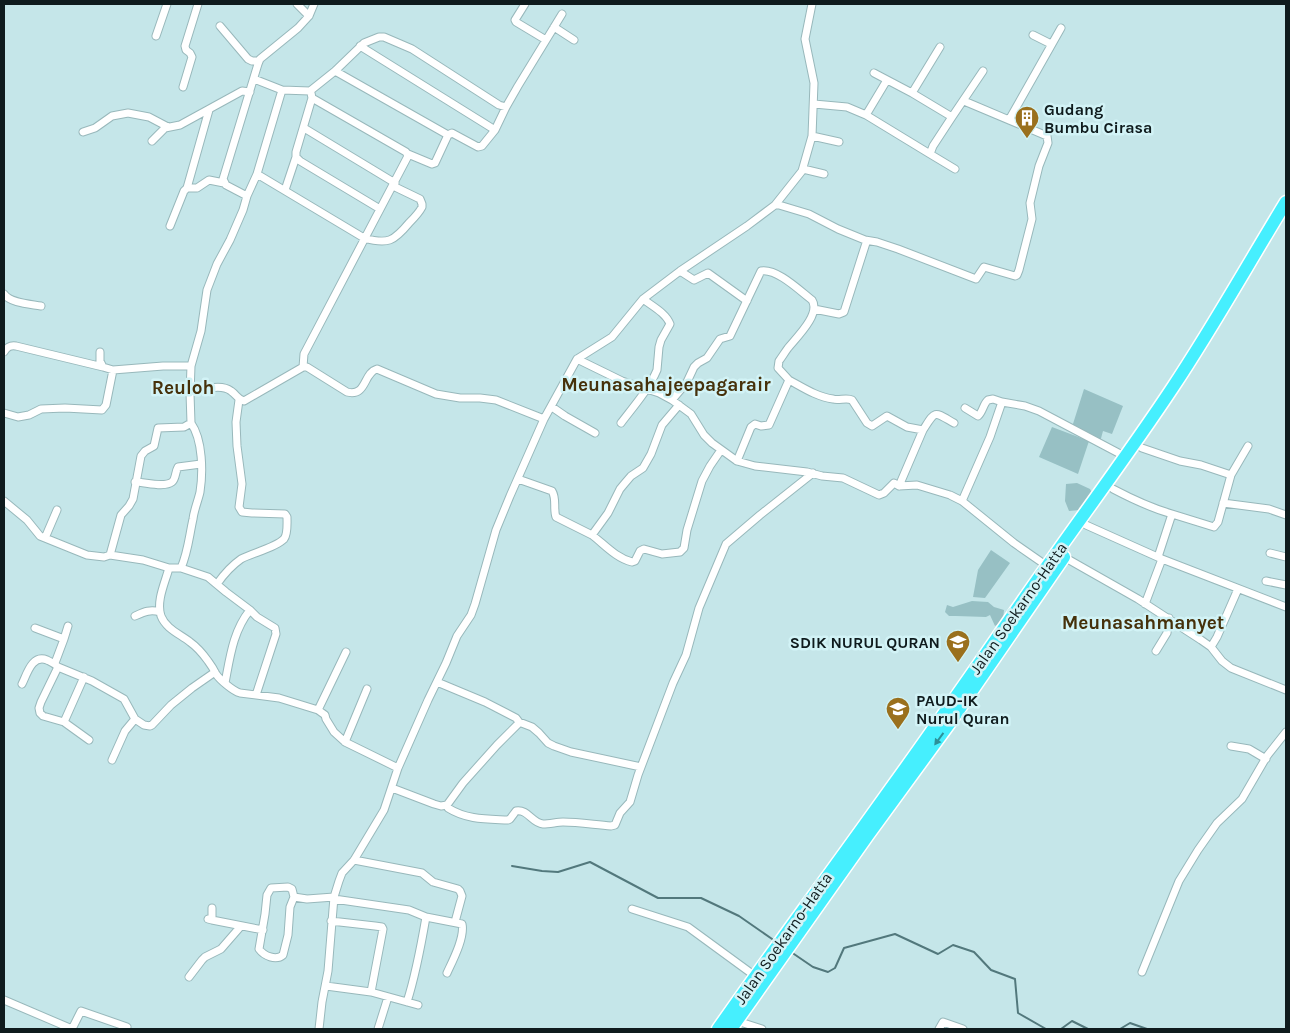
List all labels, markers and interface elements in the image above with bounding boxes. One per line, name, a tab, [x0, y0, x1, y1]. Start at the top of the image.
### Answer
place label: Gudang Bumbu Cirasa	[1044, 100, 1152, 137]
building icon: Gudang Bumbu Cirasa	[1014, 105, 1040, 139]
district label: Meunasahajeepagarair	[561, 374, 771, 396]
district label: Reuloh	[152, 377, 214, 399]
street label: Jalan Soekarno-Hatta	[966, 539, 1071, 678]
district label: Meunasahmanyet	[1062, 612, 1224, 634]
school or university icon: SDIK NURUL QURAN	[945, 629, 971, 663]
place label: SDIK NURUL QURAN	[790, 633, 940, 652]
place label: PAUD-IK Nurul Quran	[916, 691, 1009, 728]
school or university icon: PAUD-IK Nurul Quran	[885, 696, 911, 730]
one-way arrow	[934, 732, 944, 745]
street label: Jalan Soekarno-Hatta	[731, 869, 836, 1008]

